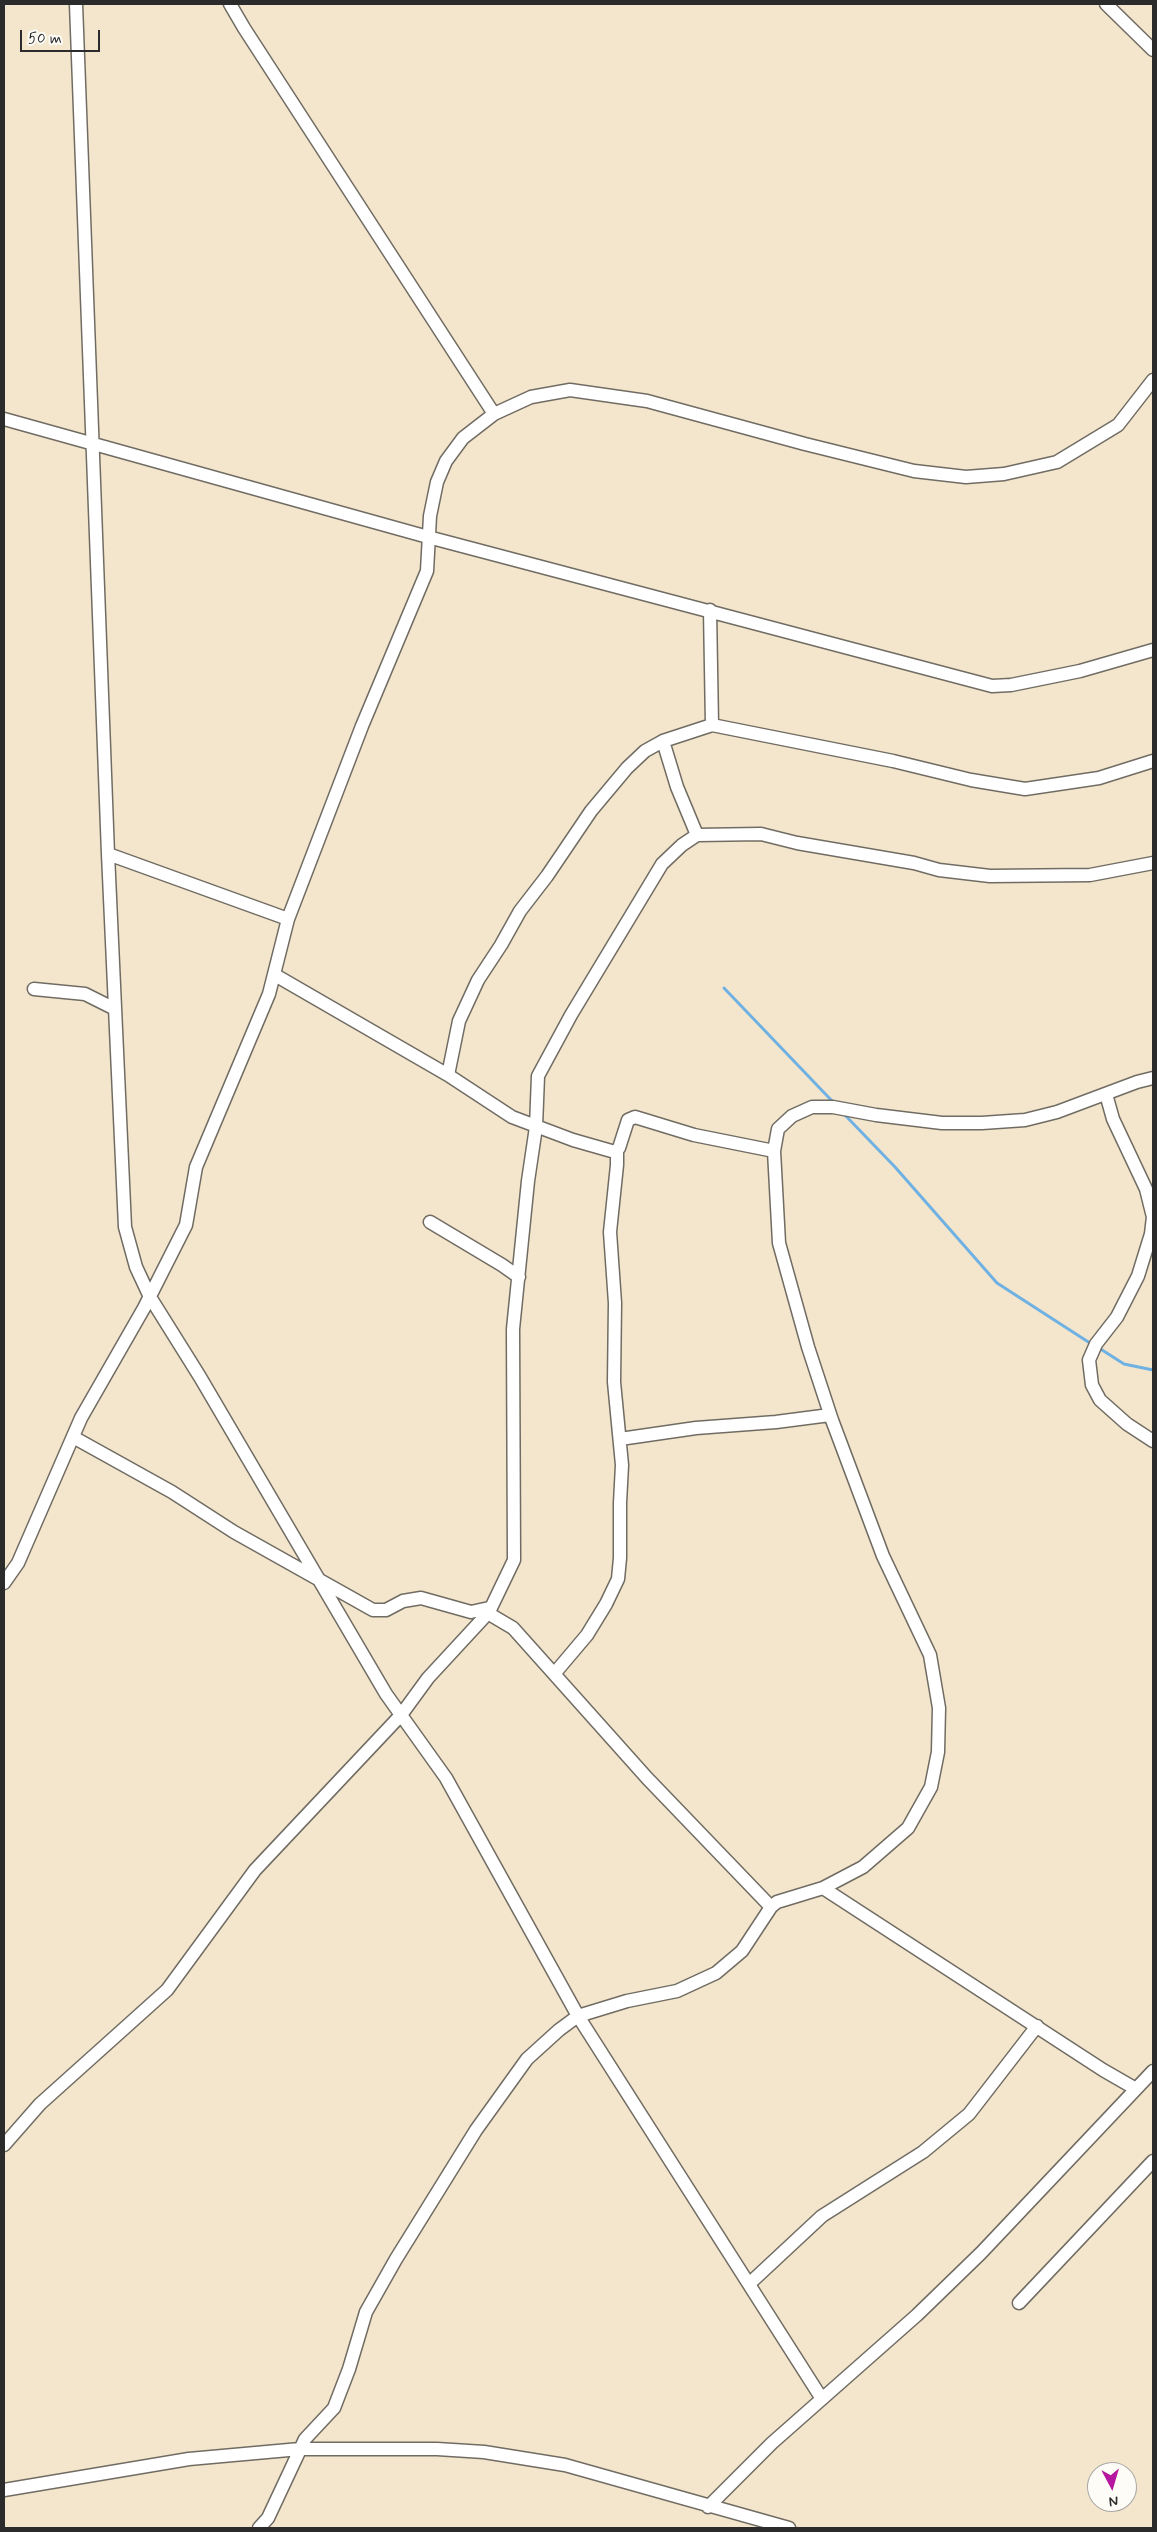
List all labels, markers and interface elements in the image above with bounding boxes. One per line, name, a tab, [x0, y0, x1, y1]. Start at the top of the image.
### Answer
scale bar	[22, 20, 102, 52]
text: 50 m	[28, 29, 62, 49]
north arrow	[1087, 2462, 1137, 2512]
text: N	[1108, 2491, 1119, 2510]

